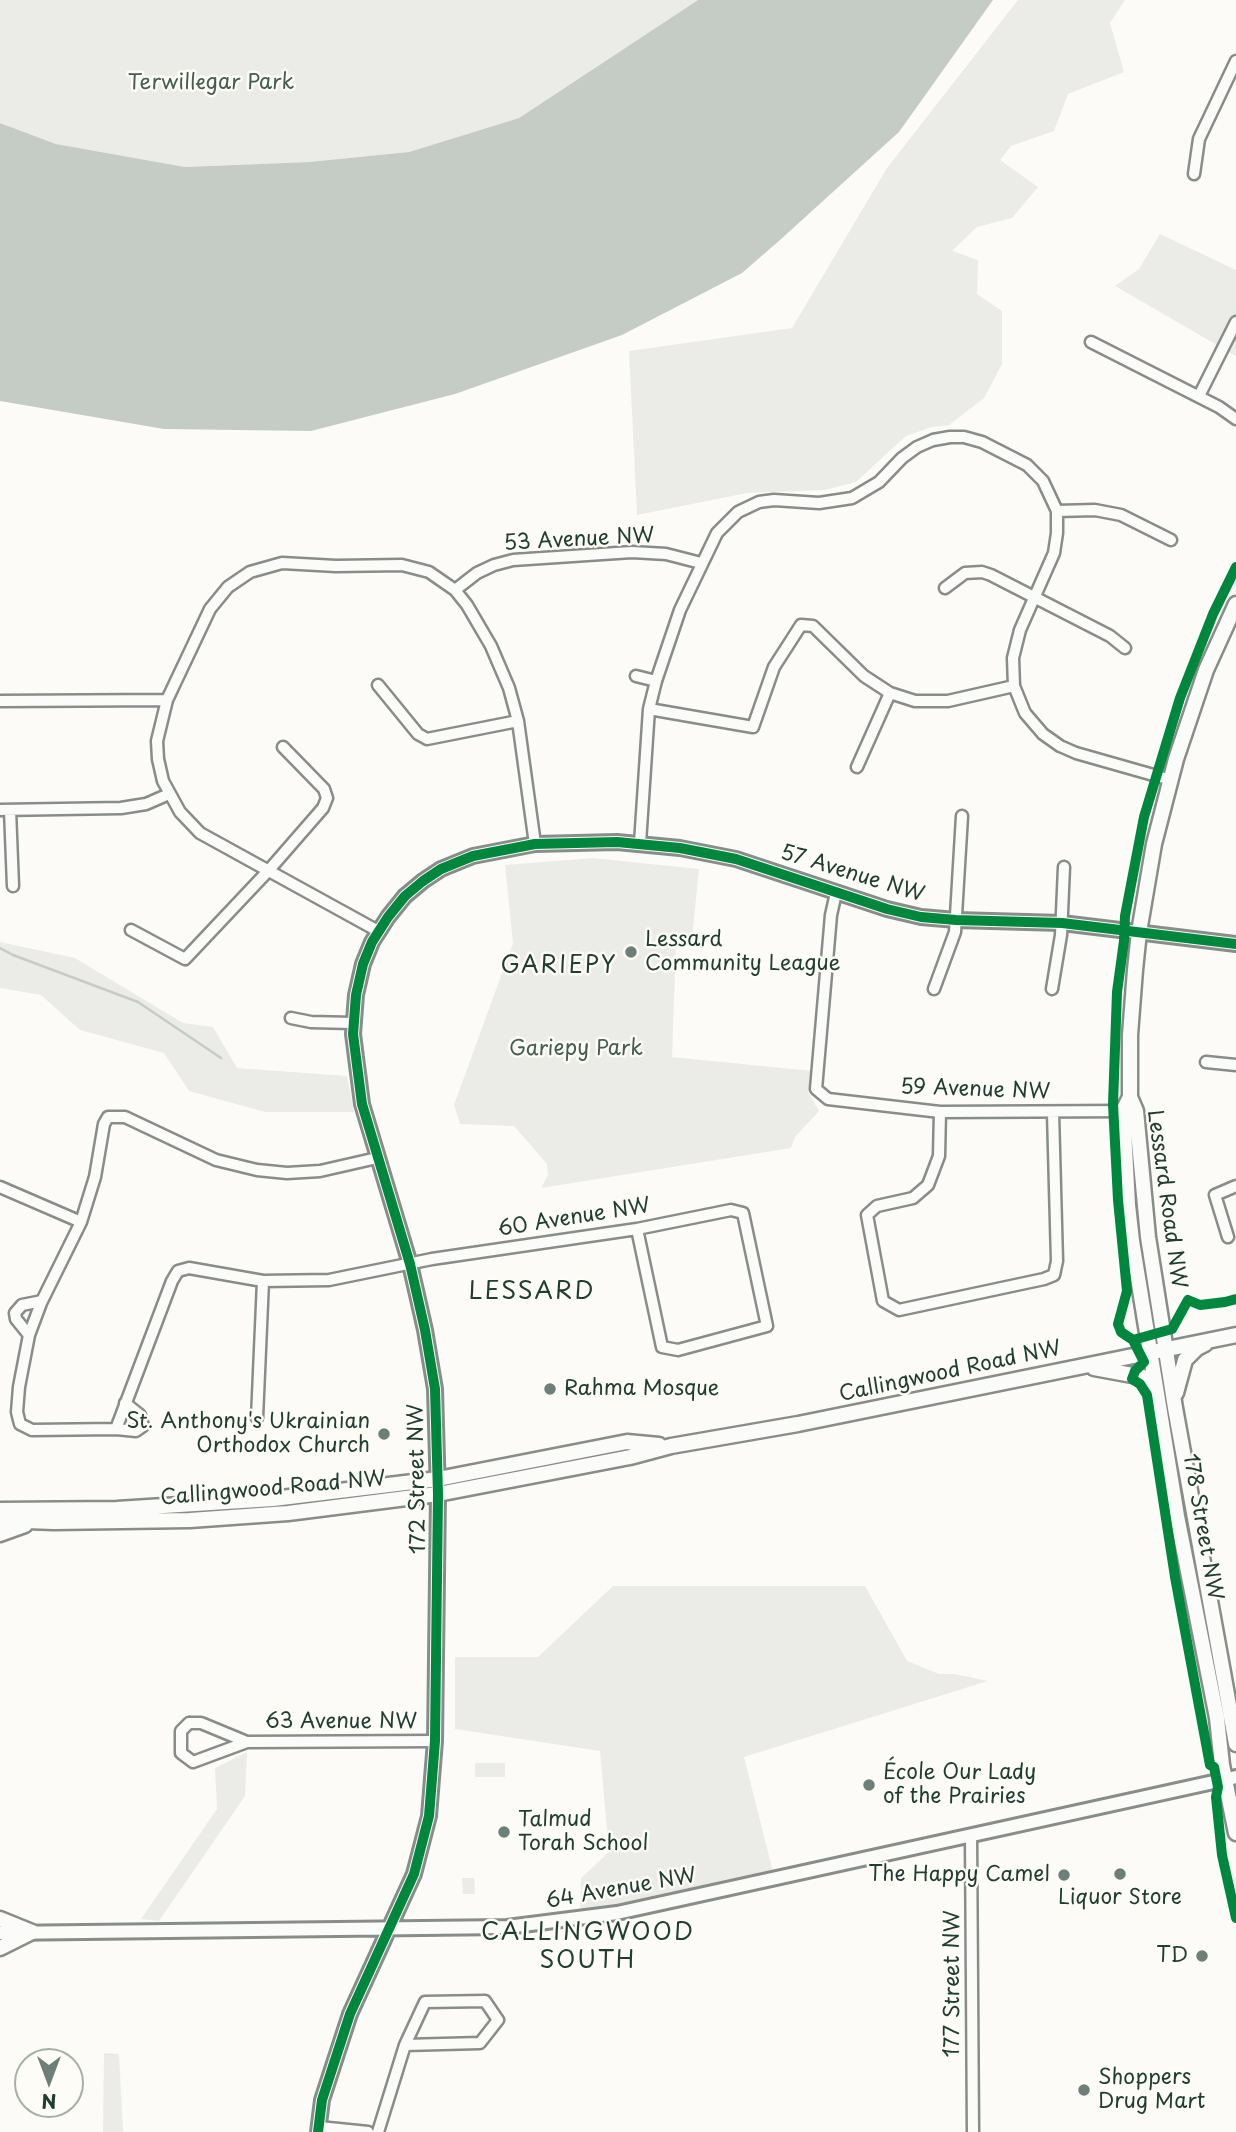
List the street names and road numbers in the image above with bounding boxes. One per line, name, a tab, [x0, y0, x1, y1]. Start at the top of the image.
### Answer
street label: 53 Avenue NW	[503, 523, 655, 557]
street label: 57 Avenue NW	[777, 840, 927, 908]
street label: 59 Avenue NW	[900, 1075, 1050, 1105]
street label: Lessard Road NW	[1141, 1108, 1191, 1290]
street label: 60 Avenue NW	[496, 1194, 652, 1242]
street label: Callingwood Road NW	[837, 1336, 1063, 1408]
street label: 172 Street NW	[404, 1404, 432, 1554]
street label: 178 Street NW	[1177, 1452, 1227, 1602]
street label: Callingwood Road NW	[159, 1467, 387, 1511]
street label: 63 Avenue NW	[265, 1709, 417, 1735]
street label: 64 Avenue NW	[544, 1863, 698, 1915]
street label: 177 Street NW	[940, 1911, 966, 2057]

